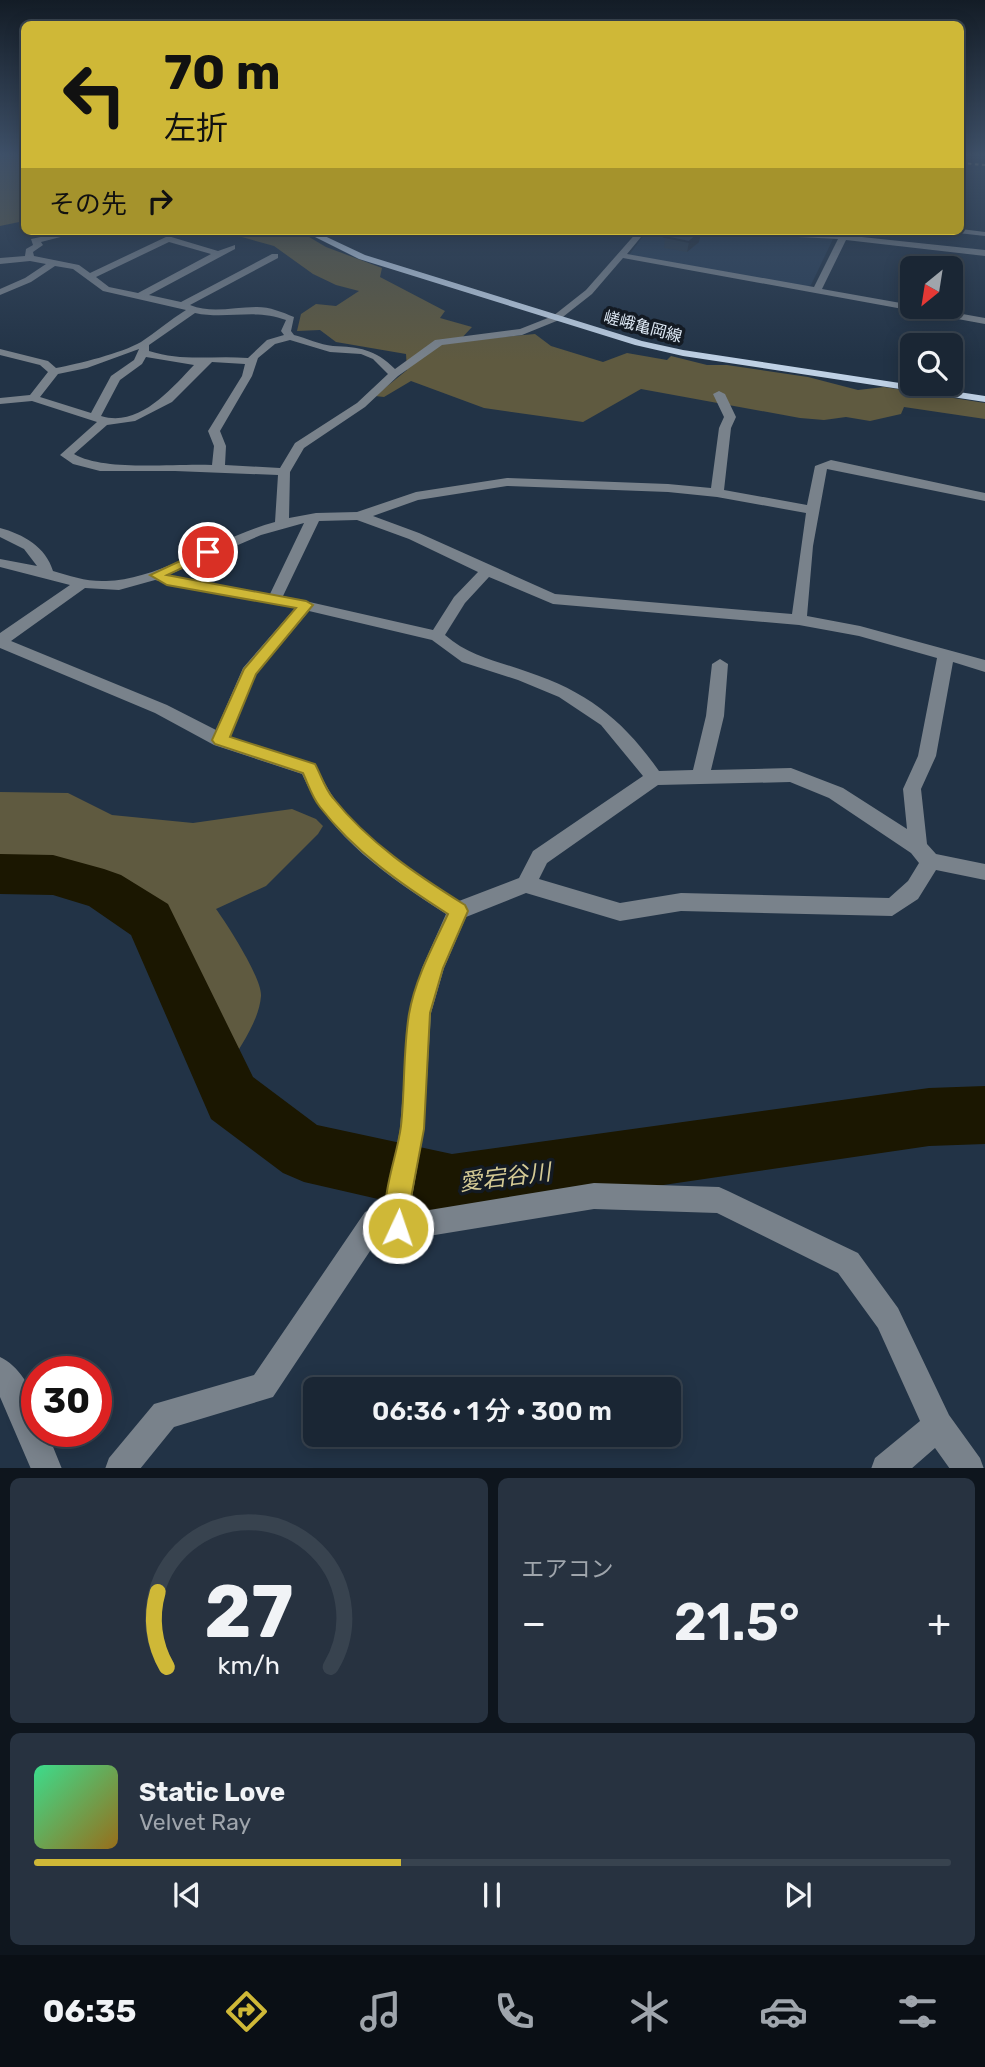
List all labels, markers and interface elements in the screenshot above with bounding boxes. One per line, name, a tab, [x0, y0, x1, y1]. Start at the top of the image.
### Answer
text: 70 m	[164, 43, 281, 101]
icon: left	[49, 49, 140, 140]
text: 左折	[164, 109, 228, 147]
icon: right	[141, 182, 179, 220]
text: その先	[49, 189, 127, 220]
north arrow	[900, 256, 962, 318]
map controls	[900, 256, 963, 396]
street label: 嵯峨亀岡線	[602, 307, 684, 346]
button: search	[900, 333, 963, 396]
pin	[178, 522, 238, 582]
icon: arrive	[189, 533, 227, 571]
water label: 愛宕谷川	[458, 1157, 555, 1197]
position arrow	[361, 1191, 435, 1265]
speed limit sign: 30	[21, 1356, 112, 1447]
text: 06:36 · 1 分 · 300 m	[372, 1396, 612, 1427]
text: エアコン	[522, 1555, 614, 1583]
text: 27	[204, 1569, 293, 1655]
text: 21.5°	[674, 1591, 800, 1653]
text: −	[522, 1600, 546, 1646]
text: +	[927, 1600, 951, 1646]
text: km/h	[218, 1650, 280, 1679]
text: Static Love	[139, 1777, 285, 1808]
text: Velvet Ray	[139, 1808, 251, 1836]
icon: previous	[168, 1876, 206, 1914]
icon: pause	[473, 1876, 511, 1914]
icon: next	[779, 1876, 817, 1914]
icon: directions	[222, 1987, 271, 2036]
icon: music	[356, 1987, 405, 2036]
icon: phone	[490, 1987, 539, 2036]
icon: climate	[625, 1987, 674, 2036]
icon: car	[759, 1987, 808, 2036]
icon: filters	[893, 1987, 942, 2036]
text: 06:35	[43, 1992, 136, 2030]

